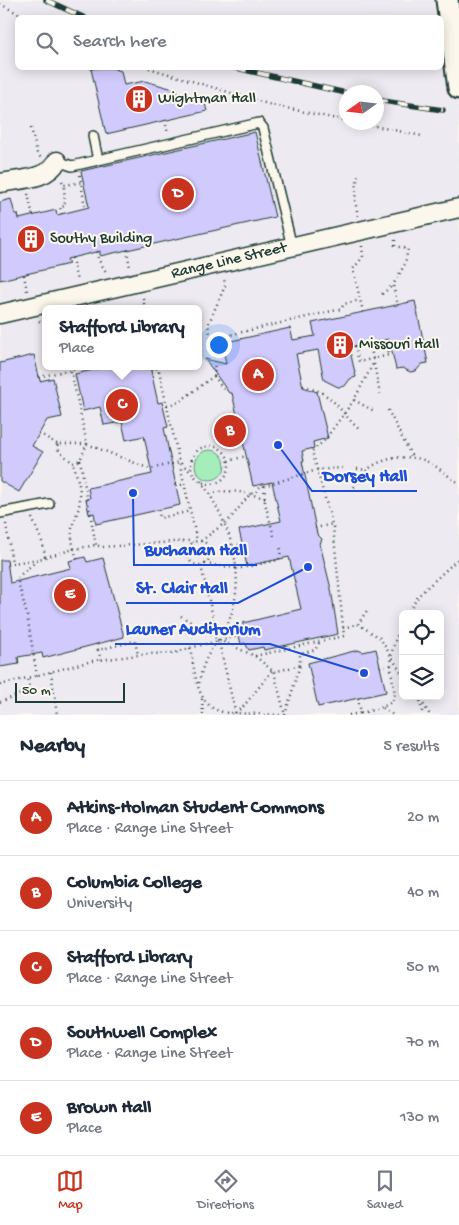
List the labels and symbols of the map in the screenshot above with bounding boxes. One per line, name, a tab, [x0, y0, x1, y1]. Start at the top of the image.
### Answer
building icon: Wightman Hall	[124, 84, 154, 114]
north arrow	[339, 85, 384, 130]
place label: Wightman Hall	[158, 90, 256, 109]
pin: D	[162, 175, 194, 213]
building icon: Southy Building	[16, 224, 46, 254]
place label: Southy Building	[50, 230, 152, 249]
street label: Range Line Street	[169, 238, 290, 284]
building icon: Missouri Hall	[325, 330, 355, 360]
your location	[206, 332, 232, 358]
place label: Missouri Hall	[359, 336, 439, 355]
pin: A	[242, 356, 274, 394]
pin: C	[106, 386, 138, 424]
pin: B	[214, 412, 246, 450]
callout: Dorsey Hall	[312, 458, 417, 491]
text: Dorsey Hall	[321, 467, 407, 488]
callout: Buchanan Hall	[134, 532, 257, 565]
text: Buchanan Hall	[144, 541, 248, 562]
callout: St. Clair Hall	[126, 570, 238, 603]
pin: E	[54, 576, 86, 614]
text: St. Clair Hall	[136, 579, 228, 600]
callout: Launer Auditorium	[115, 611, 270, 644]
text: Launer Auditorium	[125, 620, 261, 641]
scale bar	[15, 680, 125, 703]

